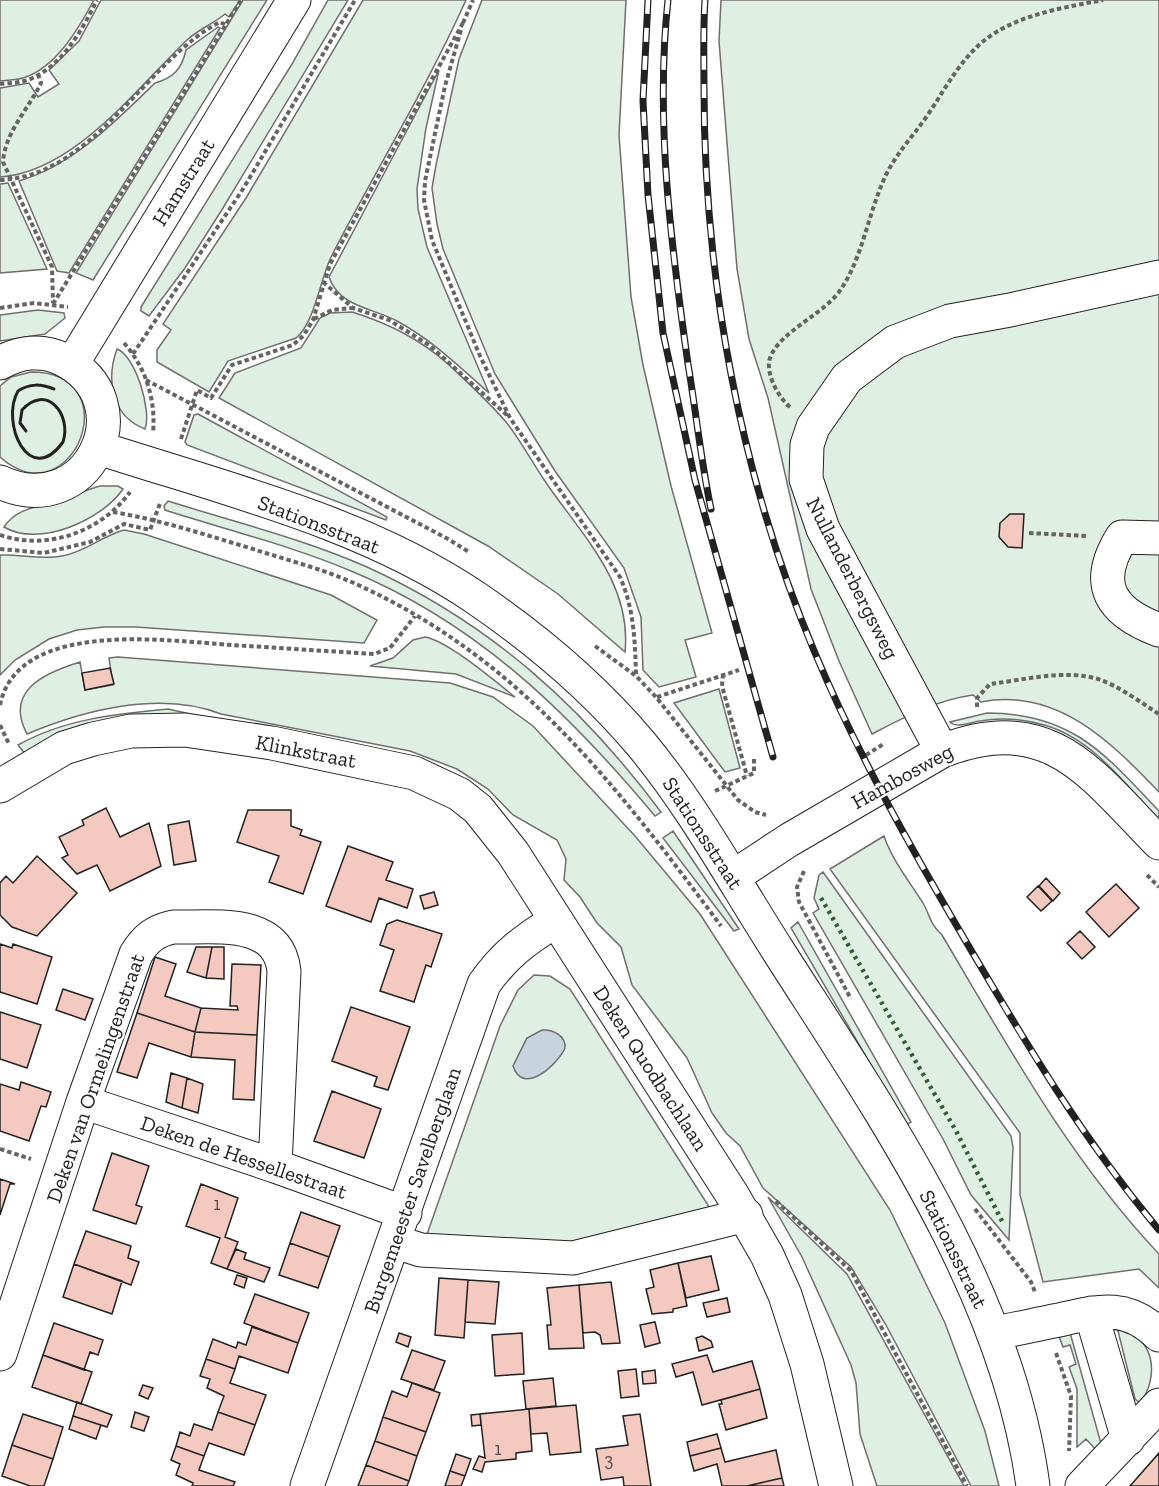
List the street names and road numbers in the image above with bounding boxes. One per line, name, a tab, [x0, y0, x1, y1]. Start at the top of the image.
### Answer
street label: Hamstraat	[146, 134, 220, 230]
street label: Stationsstraat	[254, 489, 384, 559]
street label: Nullanderbergsweg	[801, 493, 905, 664]
street label: Klinkstraat	[254, 729, 359, 773]
street label: Hambosweg	[847, 738, 958, 814]
street label: Stationsstraat	[657, 772, 749, 894]
street label: Deken van Ormelingenstraat	[41, 950, 150, 1206]
street label: Deken Quodbachlaan	[588, 981, 714, 1155]
street label: Burgemeester Savelberglaan	[358, 1064, 466, 1316]
street label: Deken de Hessellestraat	[138, 1110, 351, 1204]
street label: Stationsstraat	[915, 1186, 994, 1312]

